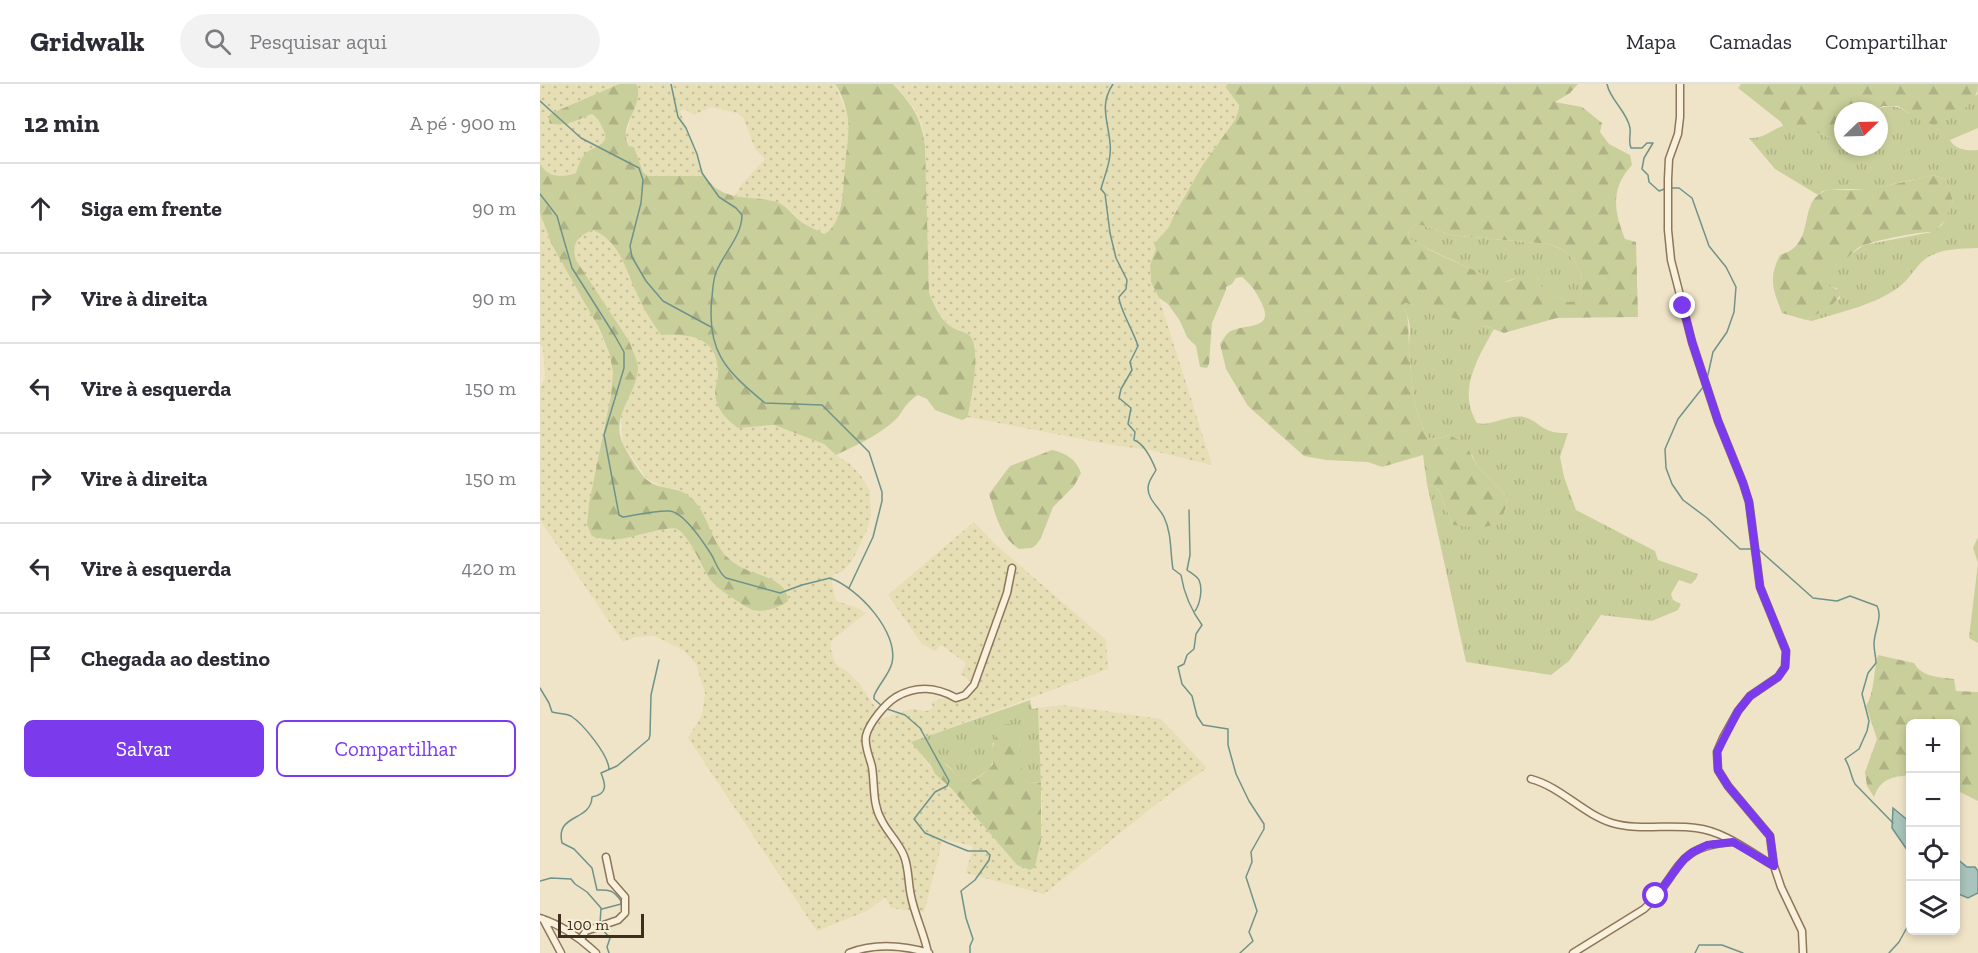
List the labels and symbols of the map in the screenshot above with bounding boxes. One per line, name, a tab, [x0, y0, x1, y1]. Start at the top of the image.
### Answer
north arrow	[1834, 102, 1888, 156]
route end	[1669, 292, 1695, 318]
route start	[1642, 882, 1668, 908]
scale bar	[558, 911, 644, 938]

